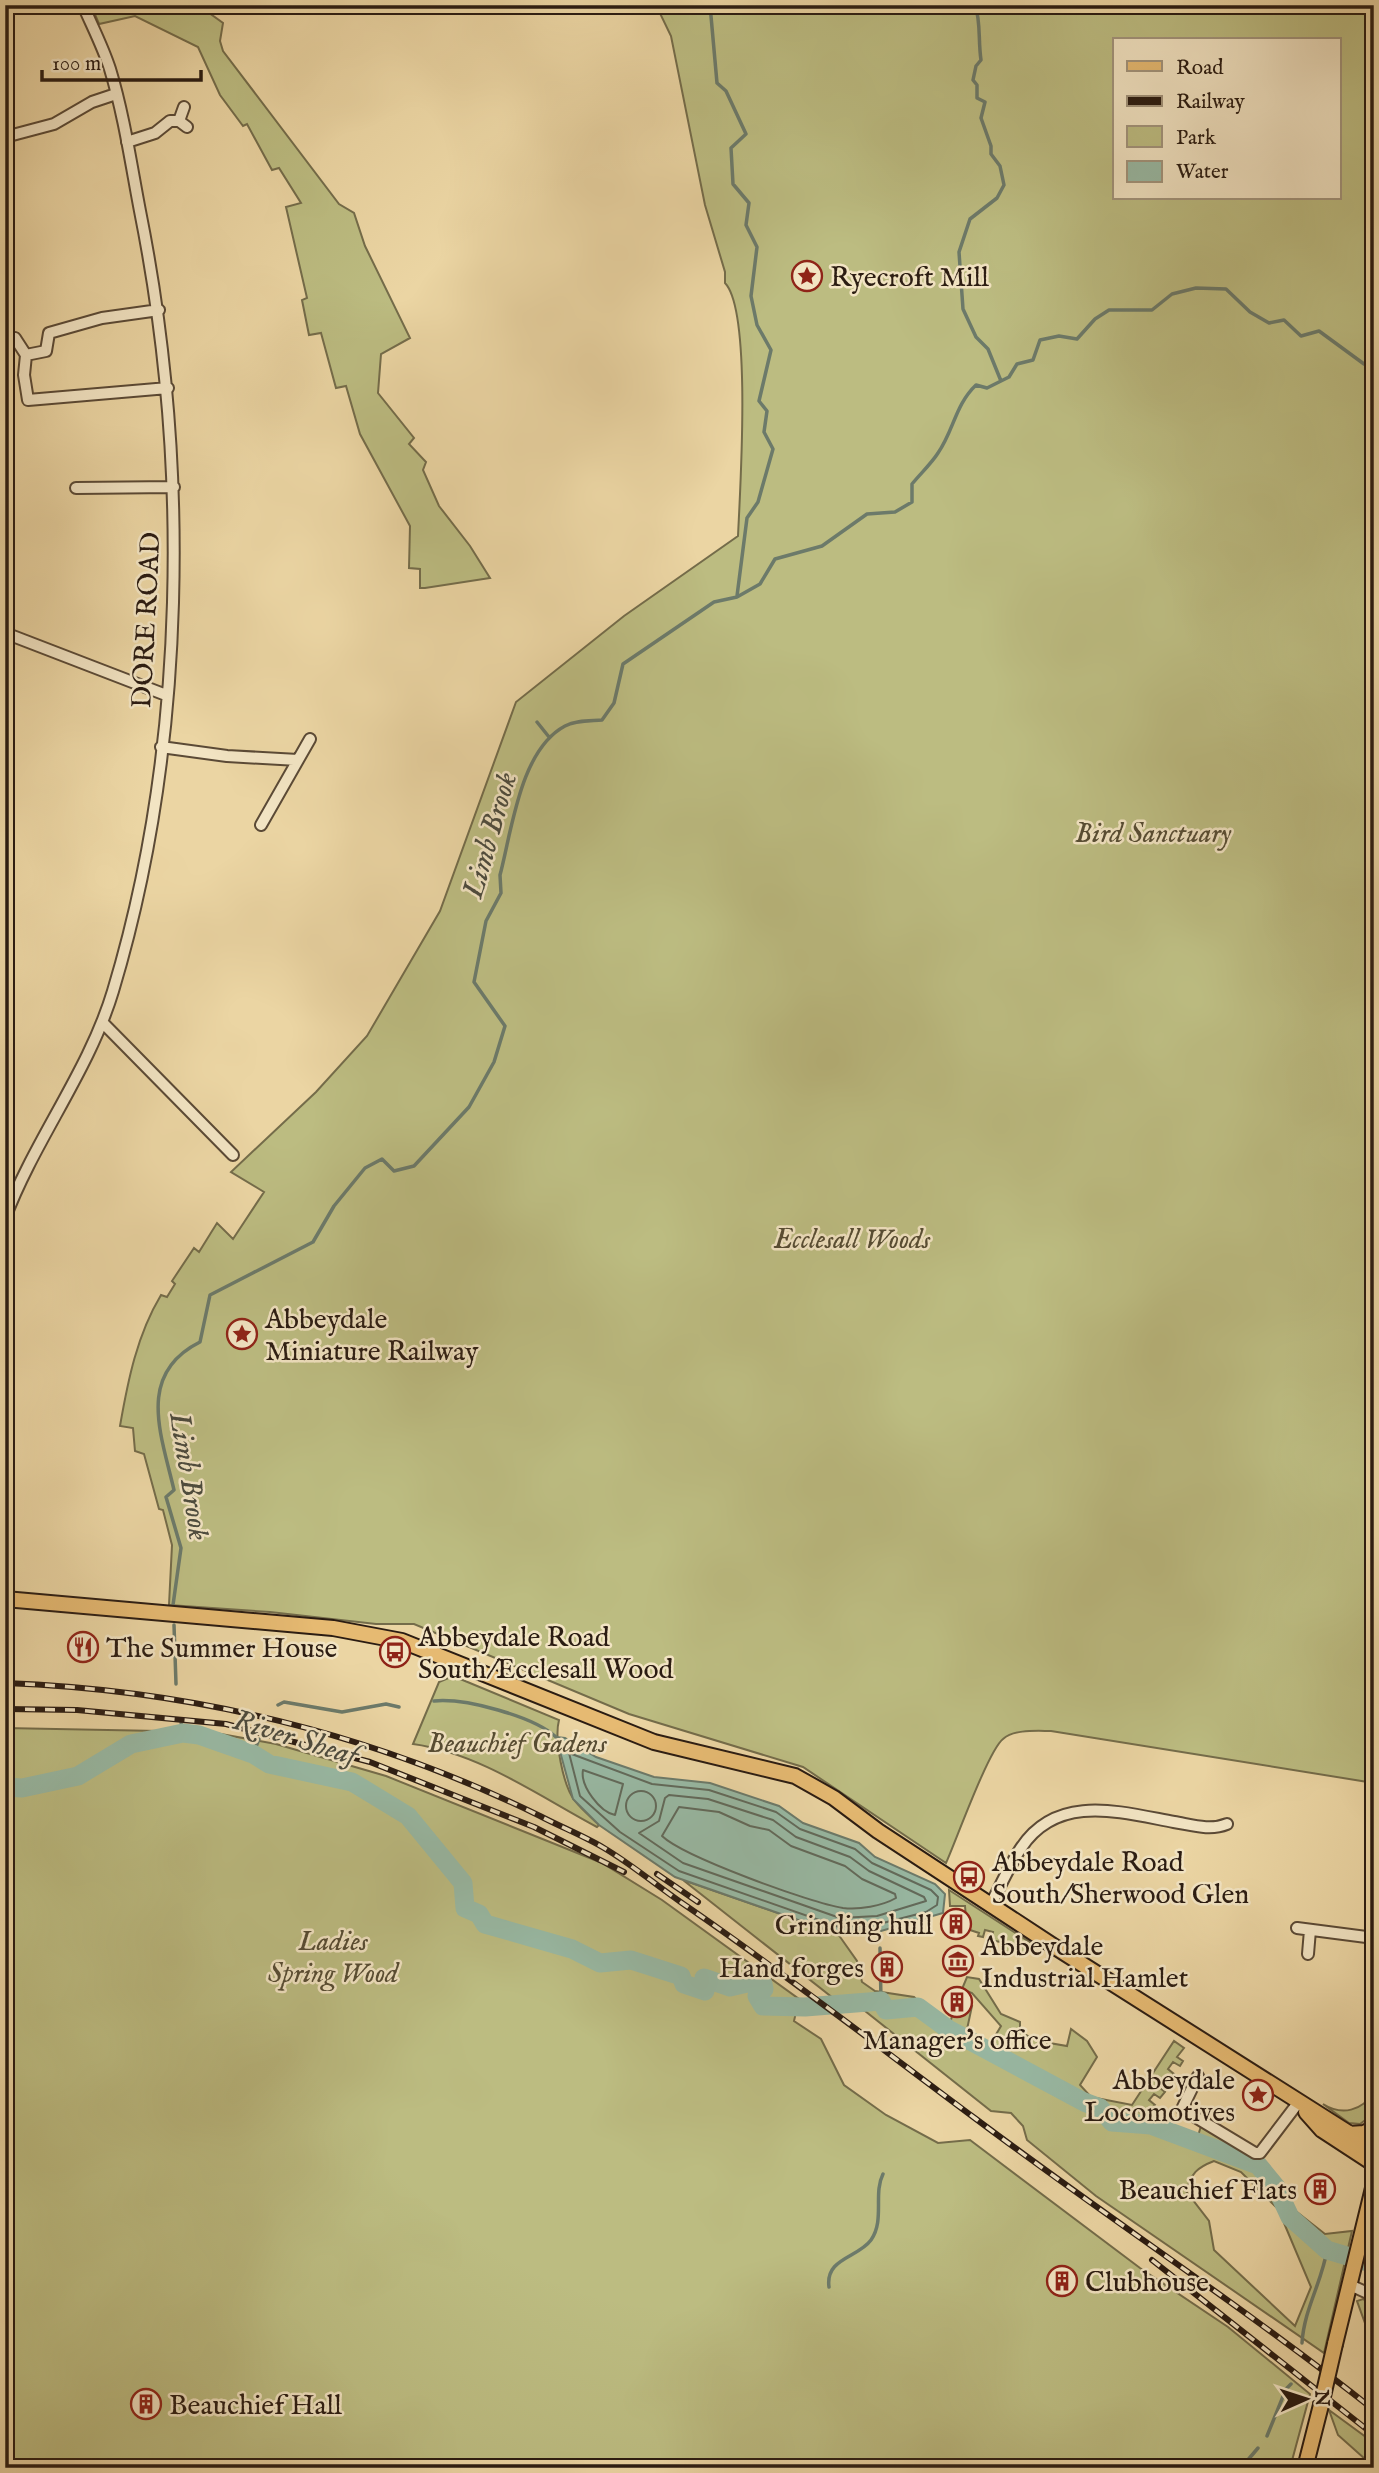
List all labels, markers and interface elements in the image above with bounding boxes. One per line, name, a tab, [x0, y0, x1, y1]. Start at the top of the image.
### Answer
scale bar	[42, 38, 201, 82]
legend	[1113, 38, 1340, 200]
text: 100 m	[52, 51, 101, 78]
text: Road	[1176, 55, 1224, 82]
text: Railway	[1176, 89, 1246, 116]
text: Park	[1176, 125, 1217, 152]
text: Water	[1176, 159, 1229, 186]
place icon: Ryecroft Mill	[790, 259, 824, 293]
place label: Ryecroft Mill	[830, 261, 989, 296]
street label: DORE ROAD	[125, 531, 170, 709]
water label: Limb Brook	[455, 768, 527, 904]
park label: Bird Sanctuary	[1075, 817, 1232, 852]
park label: Ecclesall Woods	[773, 1223, 931, 1258]
place label: Abbeydale Miniature Railway	[264, 1303, 479, 1370]
place icon: Abbeydale Miniature Railway	[225, 1317, 259, 1351]
water label: Limb Brook	[159, 1408, 217, 1543]
place label: Abbeydale Road South/Ecclesall Wood	[417, 1621, 674, 1688]
restaurant icon: The Summer House	[66, 1630, 100, 1664]
place label: The Summer House	[106, 1632, 338, 1667]
bus stop icon: Abbeydale Road South/Ecclesall Wood	[378, 1635, 412, 1669]
water label: River Sheaf	[228, 1702, 369, 1778]
park label: Beauchief Gadens	[427, 1727, 608, 1762]
place label: Abbeydale Road South/Sherwood Glen	[991, 1846, 1249, 1913]
bus stop icon: Abbeydale Road South/Sherwood Glen	[952, 1860, 986, 1894]
building icon: Grinding hull	[939, 1907, 973, 1941]
place label: Grinding hull	[775, 1909, 933, 1944]
park label: Ladies Spring Wood	[268, 1925, 400, 1992]
place label: Abbeydale Industrial Hamlet	[980, 1930, 1189, 1997]
museum icon: Abbeydale Industrial Hamlet	[941, 1944, 975, 1978]
building icon: Hand forges	[870, 1950, 904, 1984]
place label: Hand forges	[719, 1952, 864, 1987]
building icon: Manager's office	[940, 1985, 974, 2019]
place label: Manager's office	[862, 2024, 1052, 2059]
place label: Abbeydale Locomotives	[1084, 2064, 1235, 2131]
place icon: Abbeydale Locomotives	[1241, 2078, 1275, 2112]
building icon: Beauchief Flats	[1303, 2172, 1337, 2206]
place label: Beauchief Flats	[1119, 2174, 1297, 2209]
building icon: Clubhouse	[1045, 2264, 1079, 2298]
place label: Clubhouse	[1085, 2266, 1209, 2301]
north arrow	[1270, 2364, 1340, 2434]
building icon: Beauchief Hall	[129, 2387, 163, 2421]
text: N	[1309, 2388, 1333, 2408]
place label: Beauchief Hall	[169, 2389, 342, 2424]

